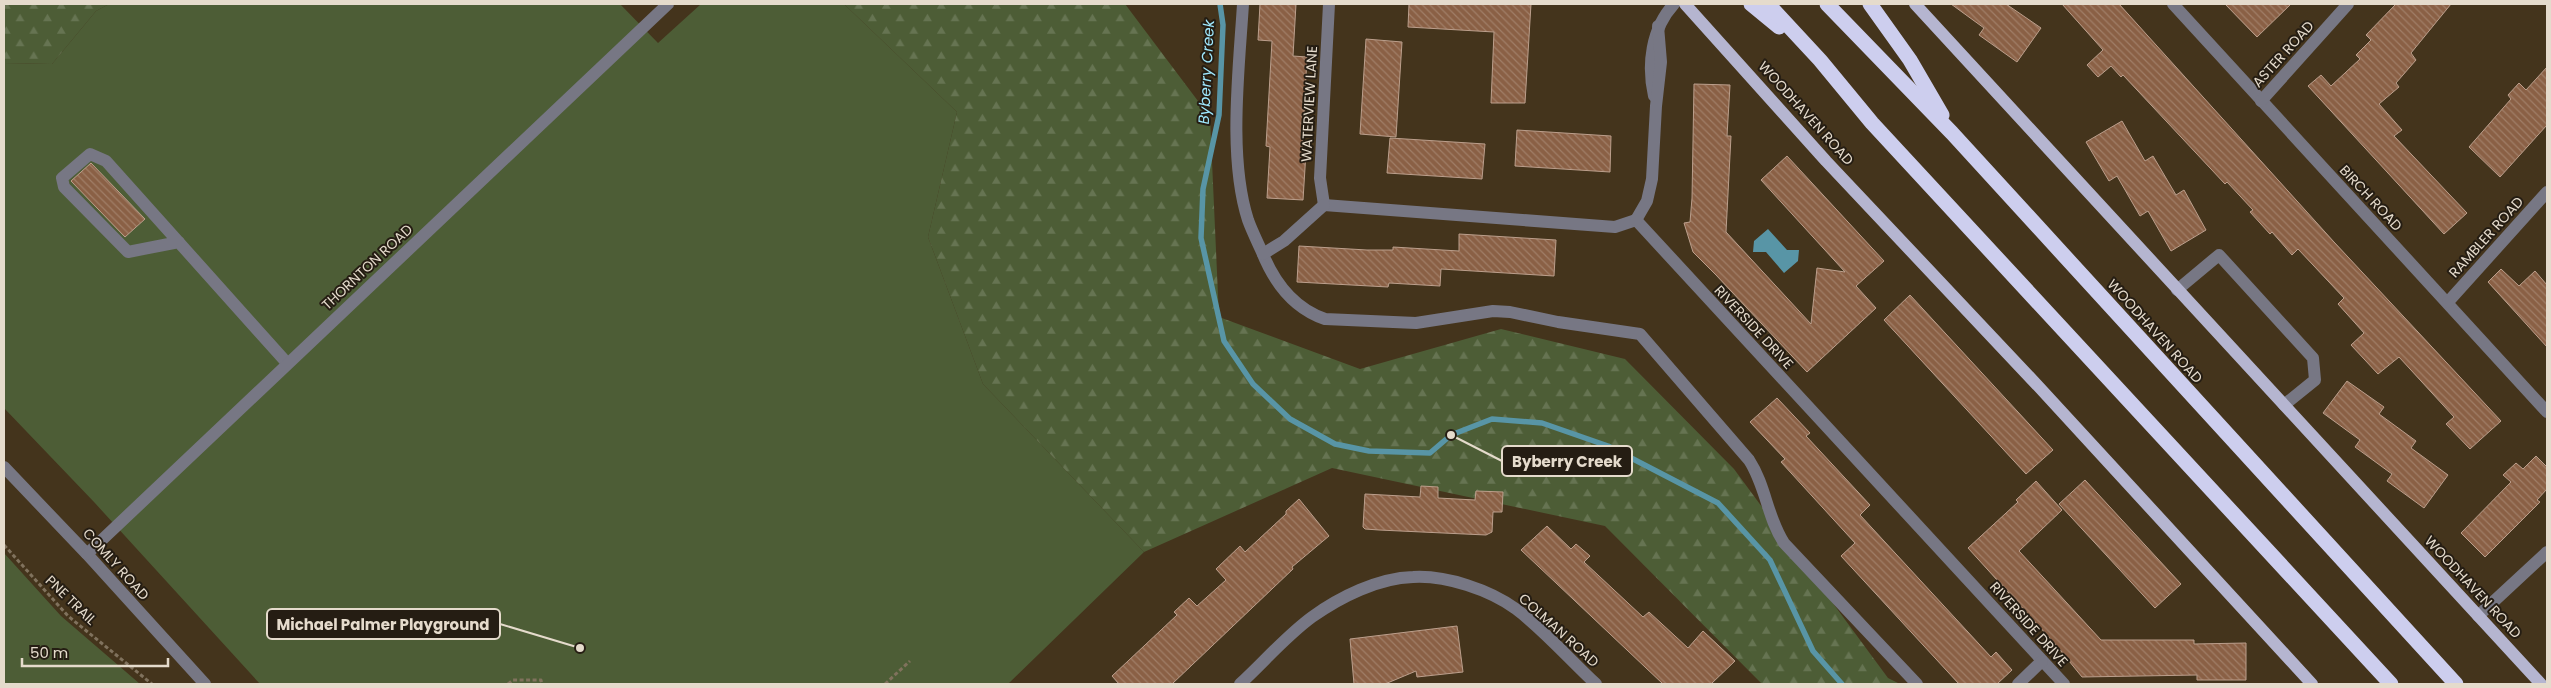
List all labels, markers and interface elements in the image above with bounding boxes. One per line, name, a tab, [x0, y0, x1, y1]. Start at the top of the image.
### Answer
street label: ASTER ROAD	[2248, 16, 2318, 92]
water label: Byberry Creek	[1193, 18, 1219, 125]
street label: WATERVIEW LANE	[1296, 45, 1322, 163]
street label: WOODHAVEN ROAD	[1754, 57, 1858, 169]
street label: BIRCH ROAD	[2335, 161, 2407, 235]
street label: RAMBLER ROAD	[2444, 192, 2528, 282]
street label: THORNTON ROAD	[317, 220, 417, 314]
street label: WOODHAVEN ROAD	[2103, 275, 2207, 387]
street label: RIVERSIDE DRIVE	[1710, 281, 1798, 373]
callout: Byberry Creek	[1502, 446, 1632, 476]
text: Byberry Creek	[1512, 451, 1623, 472]
street label: COMLY ROAD	[78, 524, 154, 604]
street label: WOODHAVEN ROAD	[2420, 531, 2526, 643]
street label: PNE TRAIL	[41, 571, 101, 629]
street label: RIVERSIDE DRIVE	[1985, 577, 2073, 671]
street label: COLMAN ROAD	[1514, 589, 1604, 672]
callout: Michael Palmer Playground	[267, 609, 500, 639]
text: Michael Palmer Playground	[276, 614, 490, 635]
scale bar	[22, 636, 169, 668]
text: 50 m	[30, 642, 68, 663]

